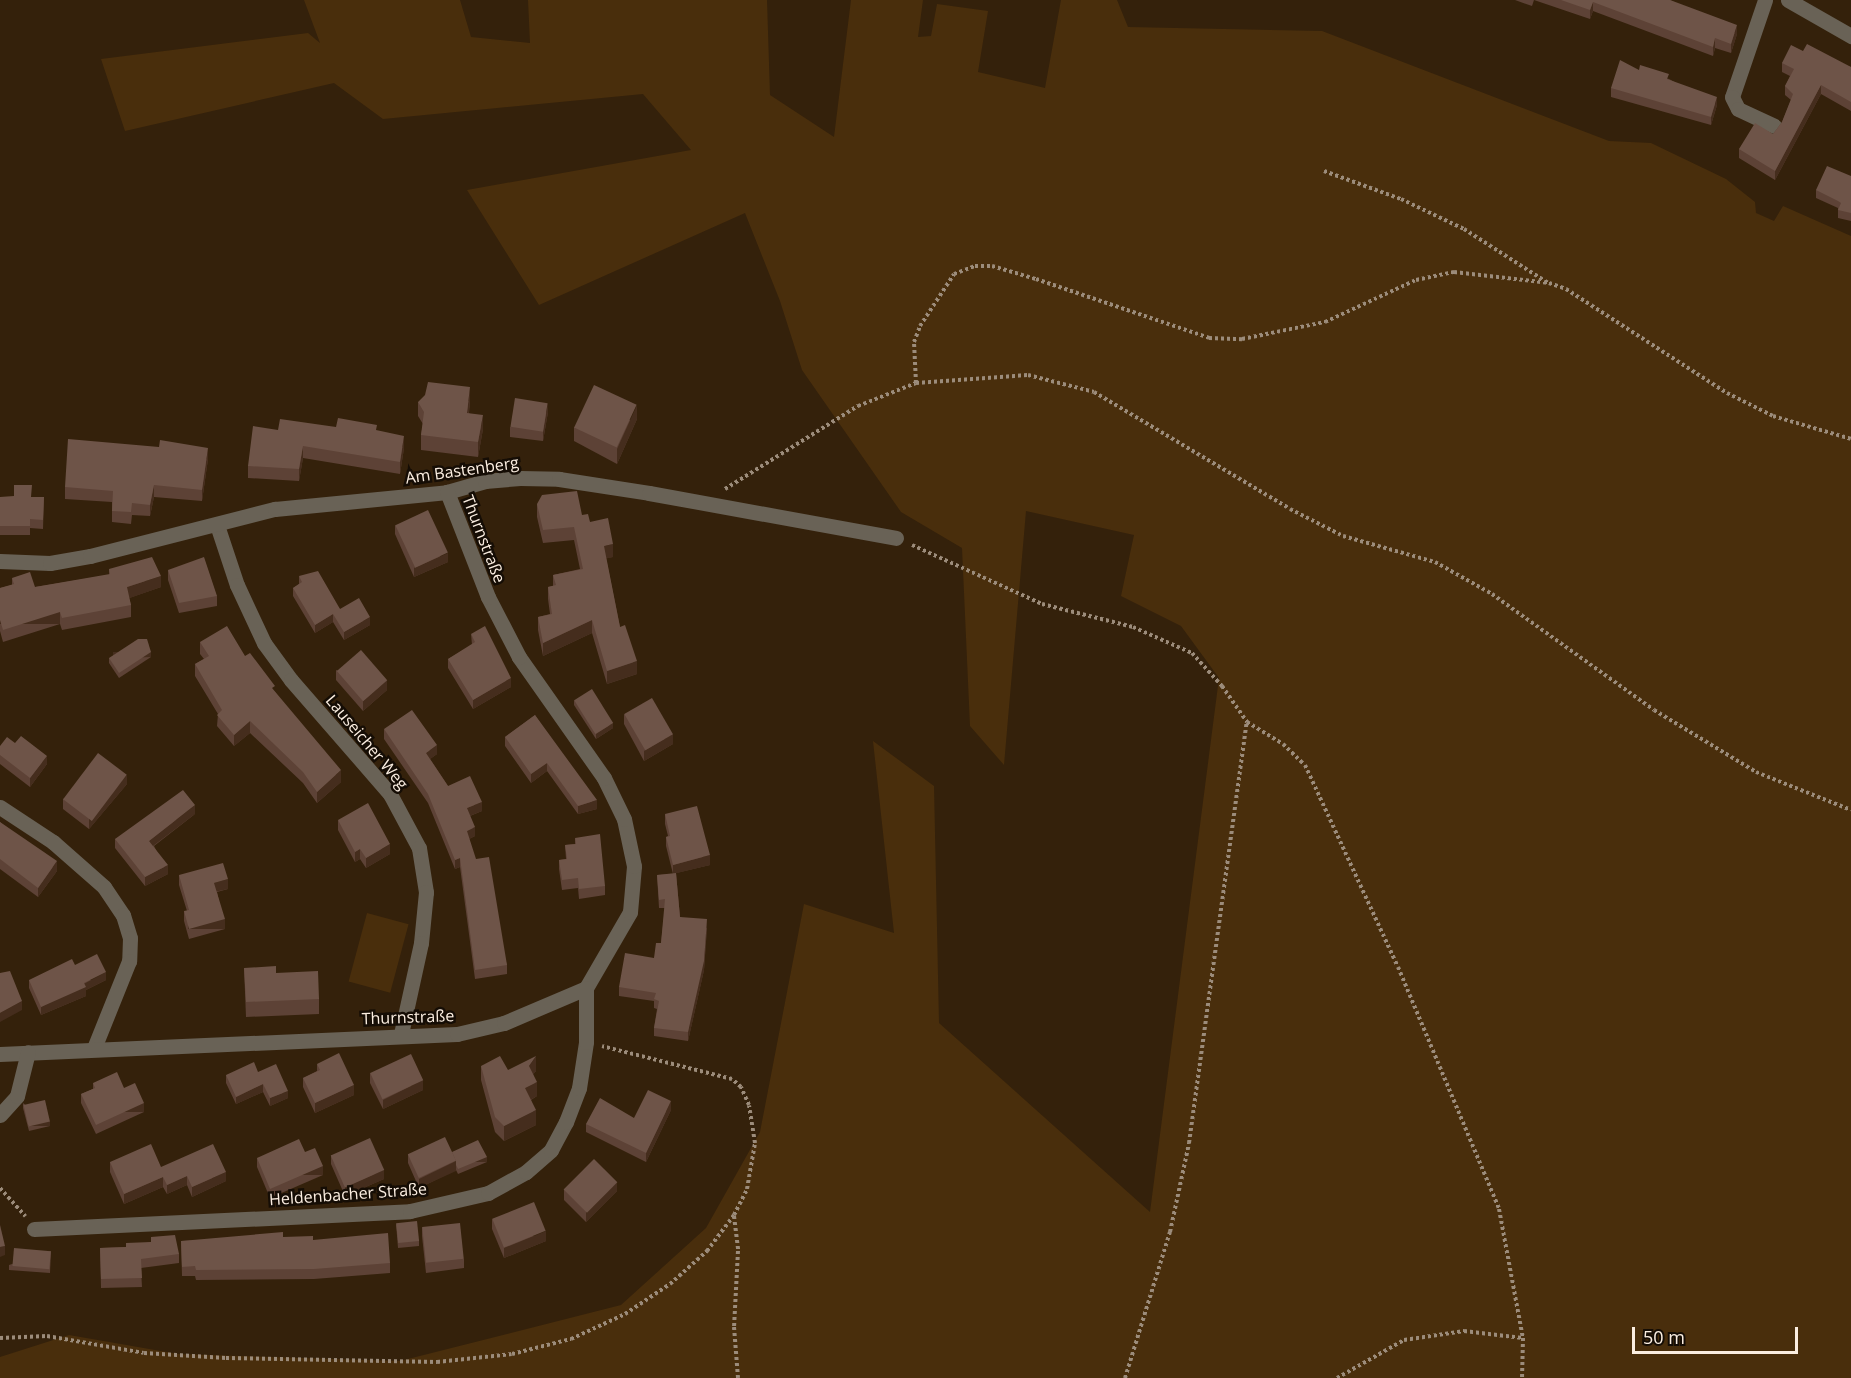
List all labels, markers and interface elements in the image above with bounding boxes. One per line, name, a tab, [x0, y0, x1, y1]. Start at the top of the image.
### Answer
street label: Am Bastenberg	[404, 453, 520, 487]
street label: Thurnstraße	[458, 492, 510, 586]
street label: Lauseicher Weg	[322, 691, 412, 793]
street label: Thurnstraße	[361, 1006, 455, 1028]
street label: Heldenbacher Straße	[268, 1179, 428, 1209]
scale bar	[1635, 1315, 1802, 1353]
text: 50 m	[1643, 1325, 1685, 1349]

